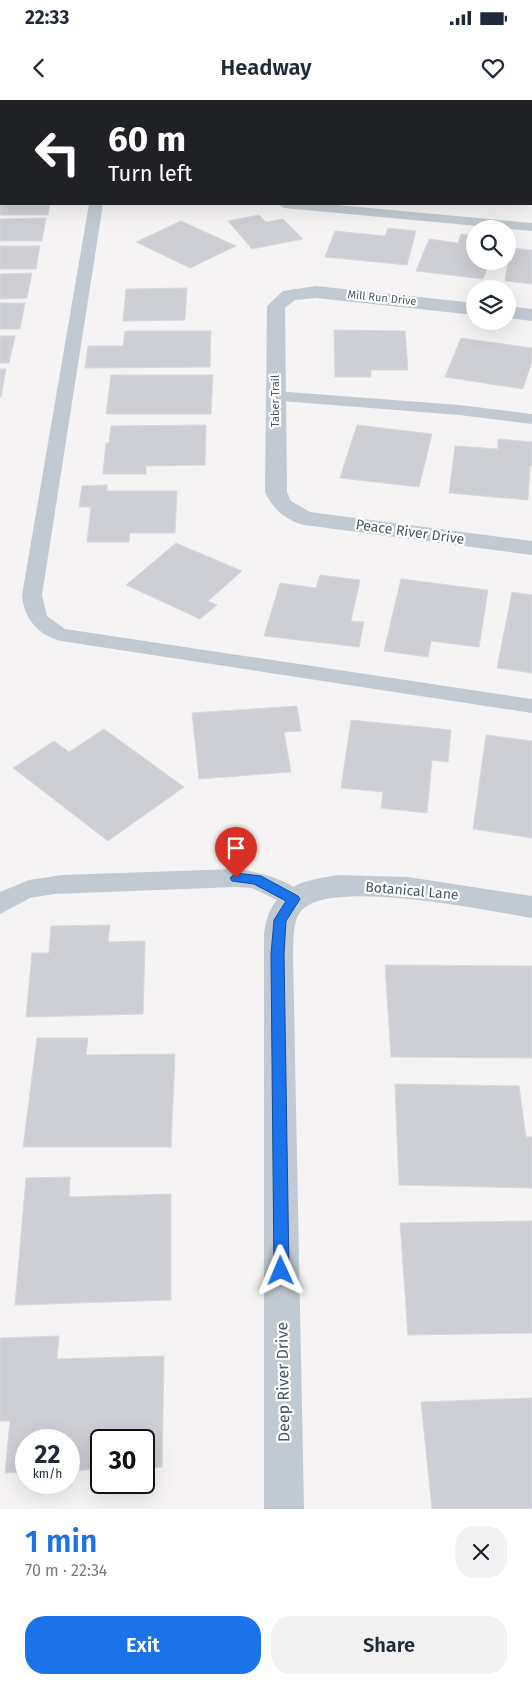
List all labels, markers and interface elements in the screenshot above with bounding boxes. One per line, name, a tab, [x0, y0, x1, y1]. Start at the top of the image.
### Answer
text: 22:33	[25, 6, 69, 29]
icon: back	[25, 54, 53, 82]
text: Headway	[221, 54, 311, 81]
icon: heart	[479, 54, 507, 82]
text: 60 m	[108, 118, 186, 160]
icon: left	[25, 120, 90, 185]
text: Turn left	[108, 160, 192, 187]
map controls	[466, 220, 516, 330]
button: search	[466, 220, 516, 270]
button: layers	[466, 280, 516, 330]
street label: Mill Run Drive	[347, 288, 417, 308]
street label: Taber Trail	[269, 375, 282, 427]
street label: Peace River Drive	[355, 516, 465, 548]
pin	[215, 827, 257, 878]
icon: arrive	[222, 834, 250, 862]
street label: Botanical Lane	[365, 878, 459, 904]
position arrow	[254, 1244, 306, 1296]
street label: Deep River Drive	[272, 1322, 294, 1442]
speed limit sign: 30	[90, 1429, 155, 1494]
text: 22	[35, 1440, 60, 1470]
text: km/h	[33, 1467, 62, 1481]
text: 1 min	[25, 1524, 97, 1560]
button: close	[455, 1526, 507, 1578]
text: 70 m · 22:34	[25, 1561, 107, 1580]
button: Exit	[25, 1616, 261, 1674]
button: Share	[271, 1616, 507, 1674]

